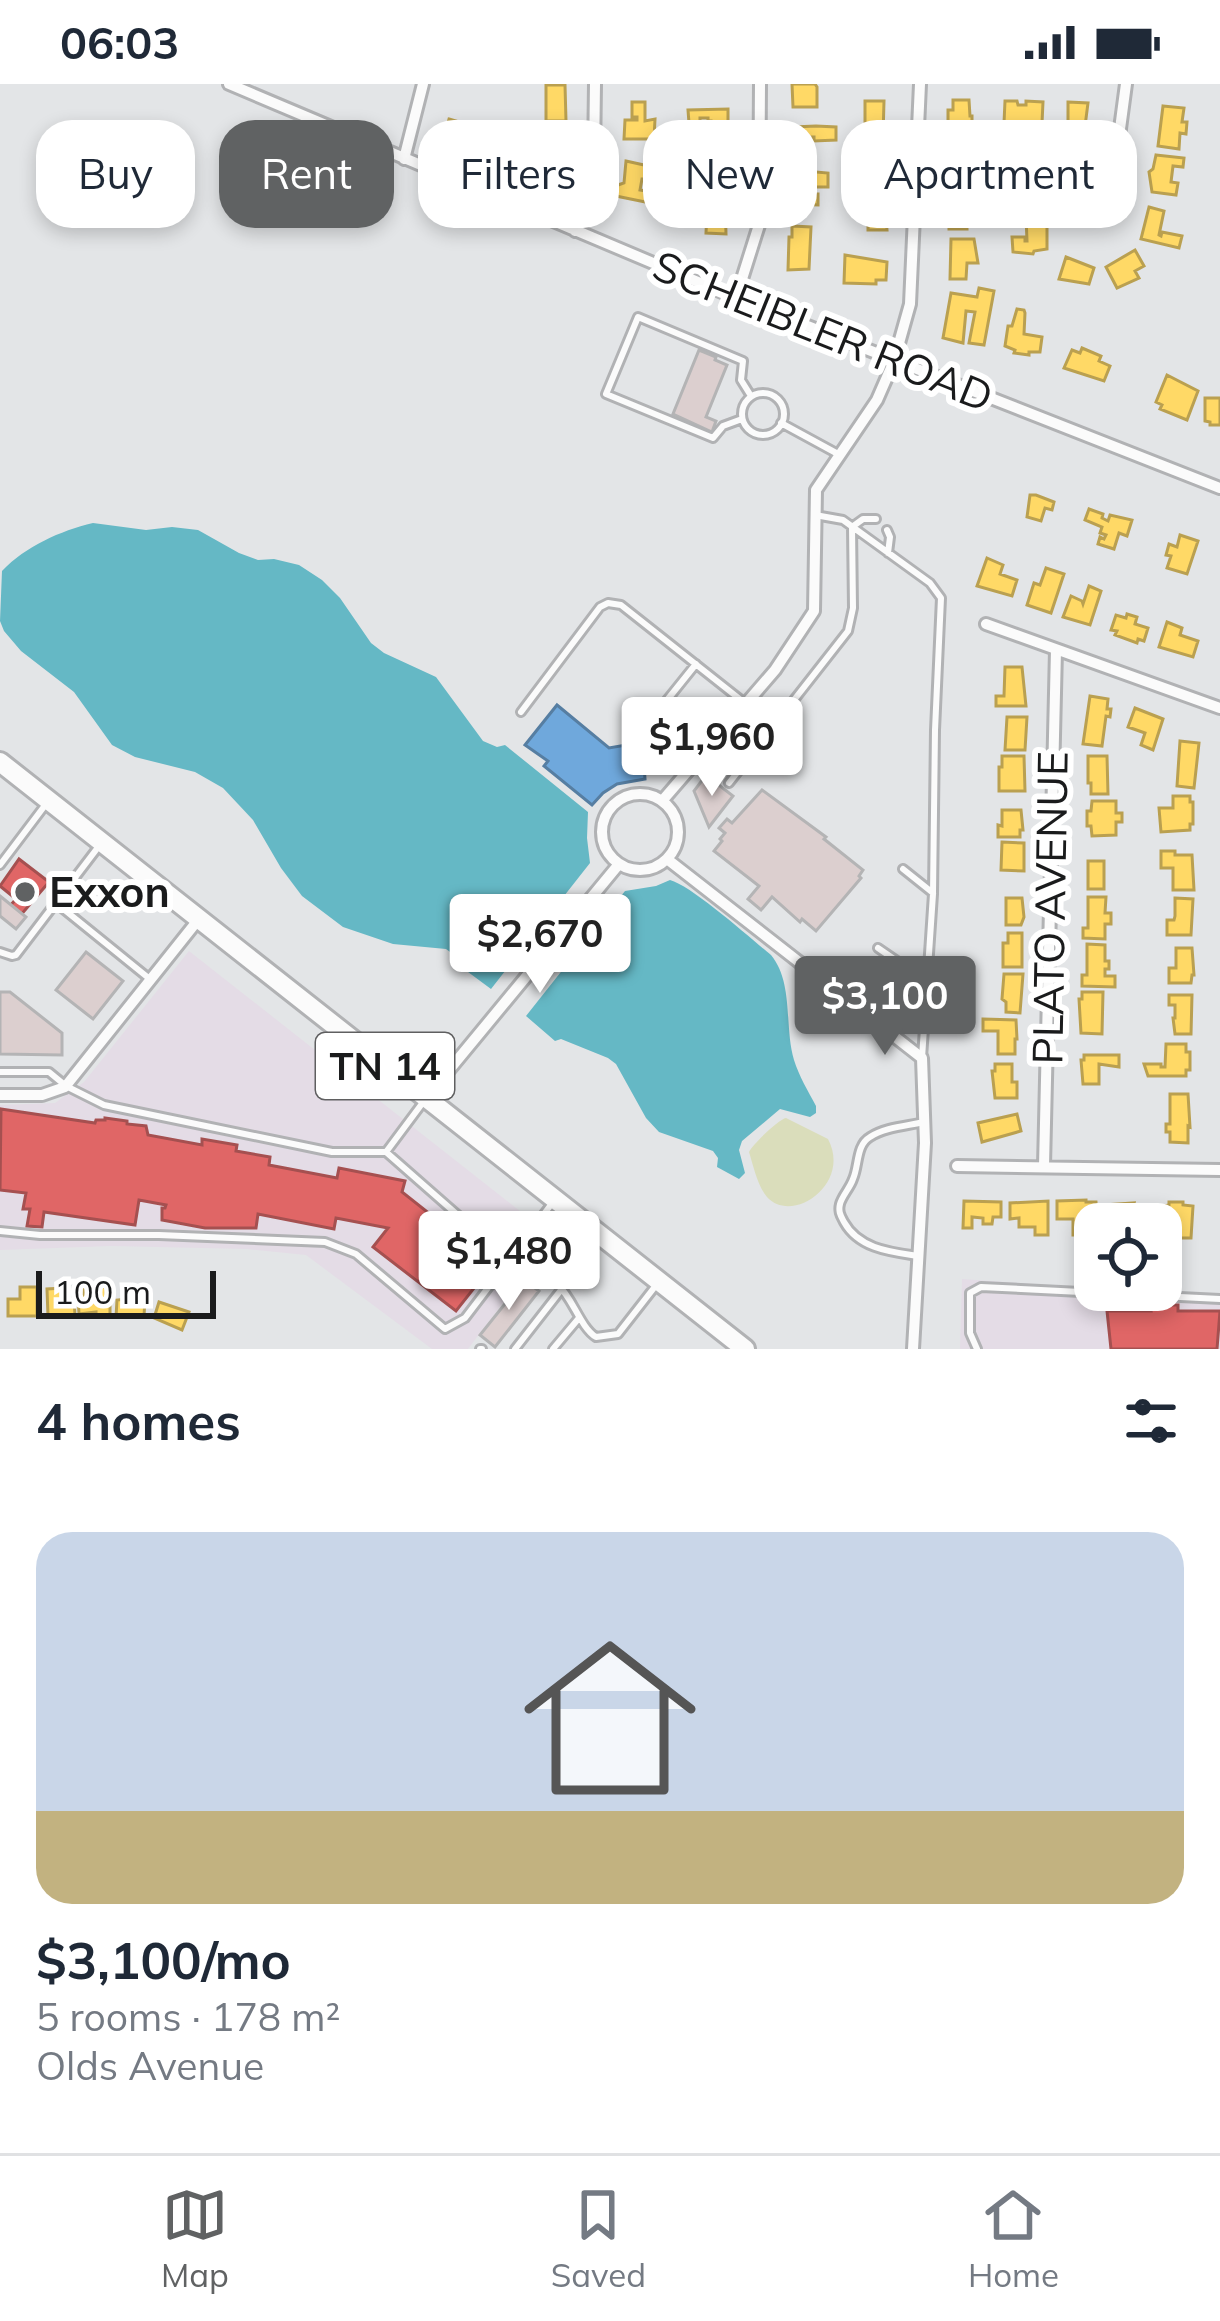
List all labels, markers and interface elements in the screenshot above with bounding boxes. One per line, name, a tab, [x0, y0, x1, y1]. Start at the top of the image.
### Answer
text: 06:03	[60, 14, 179, 70]
chip: Buy	[36, 120, 195, 228]
chip: Rent	[219, 120, 394, 228]
chip: Filters	[418, 120, 619, 228]
chip: New	[643, 120, 817, 228]
chip: Apartment	[841, 120, 1137, 228]
street label: SCHEIBLER ROAD	[646, 238, 1001, 423]
pin: $1,960	[614, 697, 810, 799]
text: $1,960	[649, 711, 775, 760]
street label: PLATO AVENUE	[1020, 751, 1079, 1065]
place label: Exxon	[49, 865, 170, 918]
marker: Exxon	[12, 879, 38, 905]
pin: $2,670	[442, 894, 638, 996]
text: $2,670	[477, 908, 603, 957]
pin: $3,100	[787, 956, 983, 1058]
text: $3,100	[822, 970, 948, 1019]
road number: TN 14	[316, 1033, 454, 1099]
map controls	[1074, 1203, 1182, 1311]
button: locate	[1074, 1203, 1182, 1311]
pin: $1,480	[411, 1211, 607, 1313]
text: $1,480	[446, 1225, 572, 1274]
scale bar	[36, 1265, 216, 1318]
text: 100 m	[54, 1271, 151, 1312]
icon: filters	[1118, 1388, 1184, 1454]
text: 4 homes	[36, 1389, 241, 1453]
icon: home	[502, 1610, 718, 1826]
text: $3,100/mo	[36, 1928, 291, 1992]
text: 5 rooms · 178 m²	[36, 1992, 340, 2041]
text: Olds Avenue	[36, 2041, 264, 2090]
tab: Map	[161, 2182, 229, 2295]
tab: Saved	[551, 2182, 646, 2295]
tab: Home	[968, 2182, 1059, 2295]

